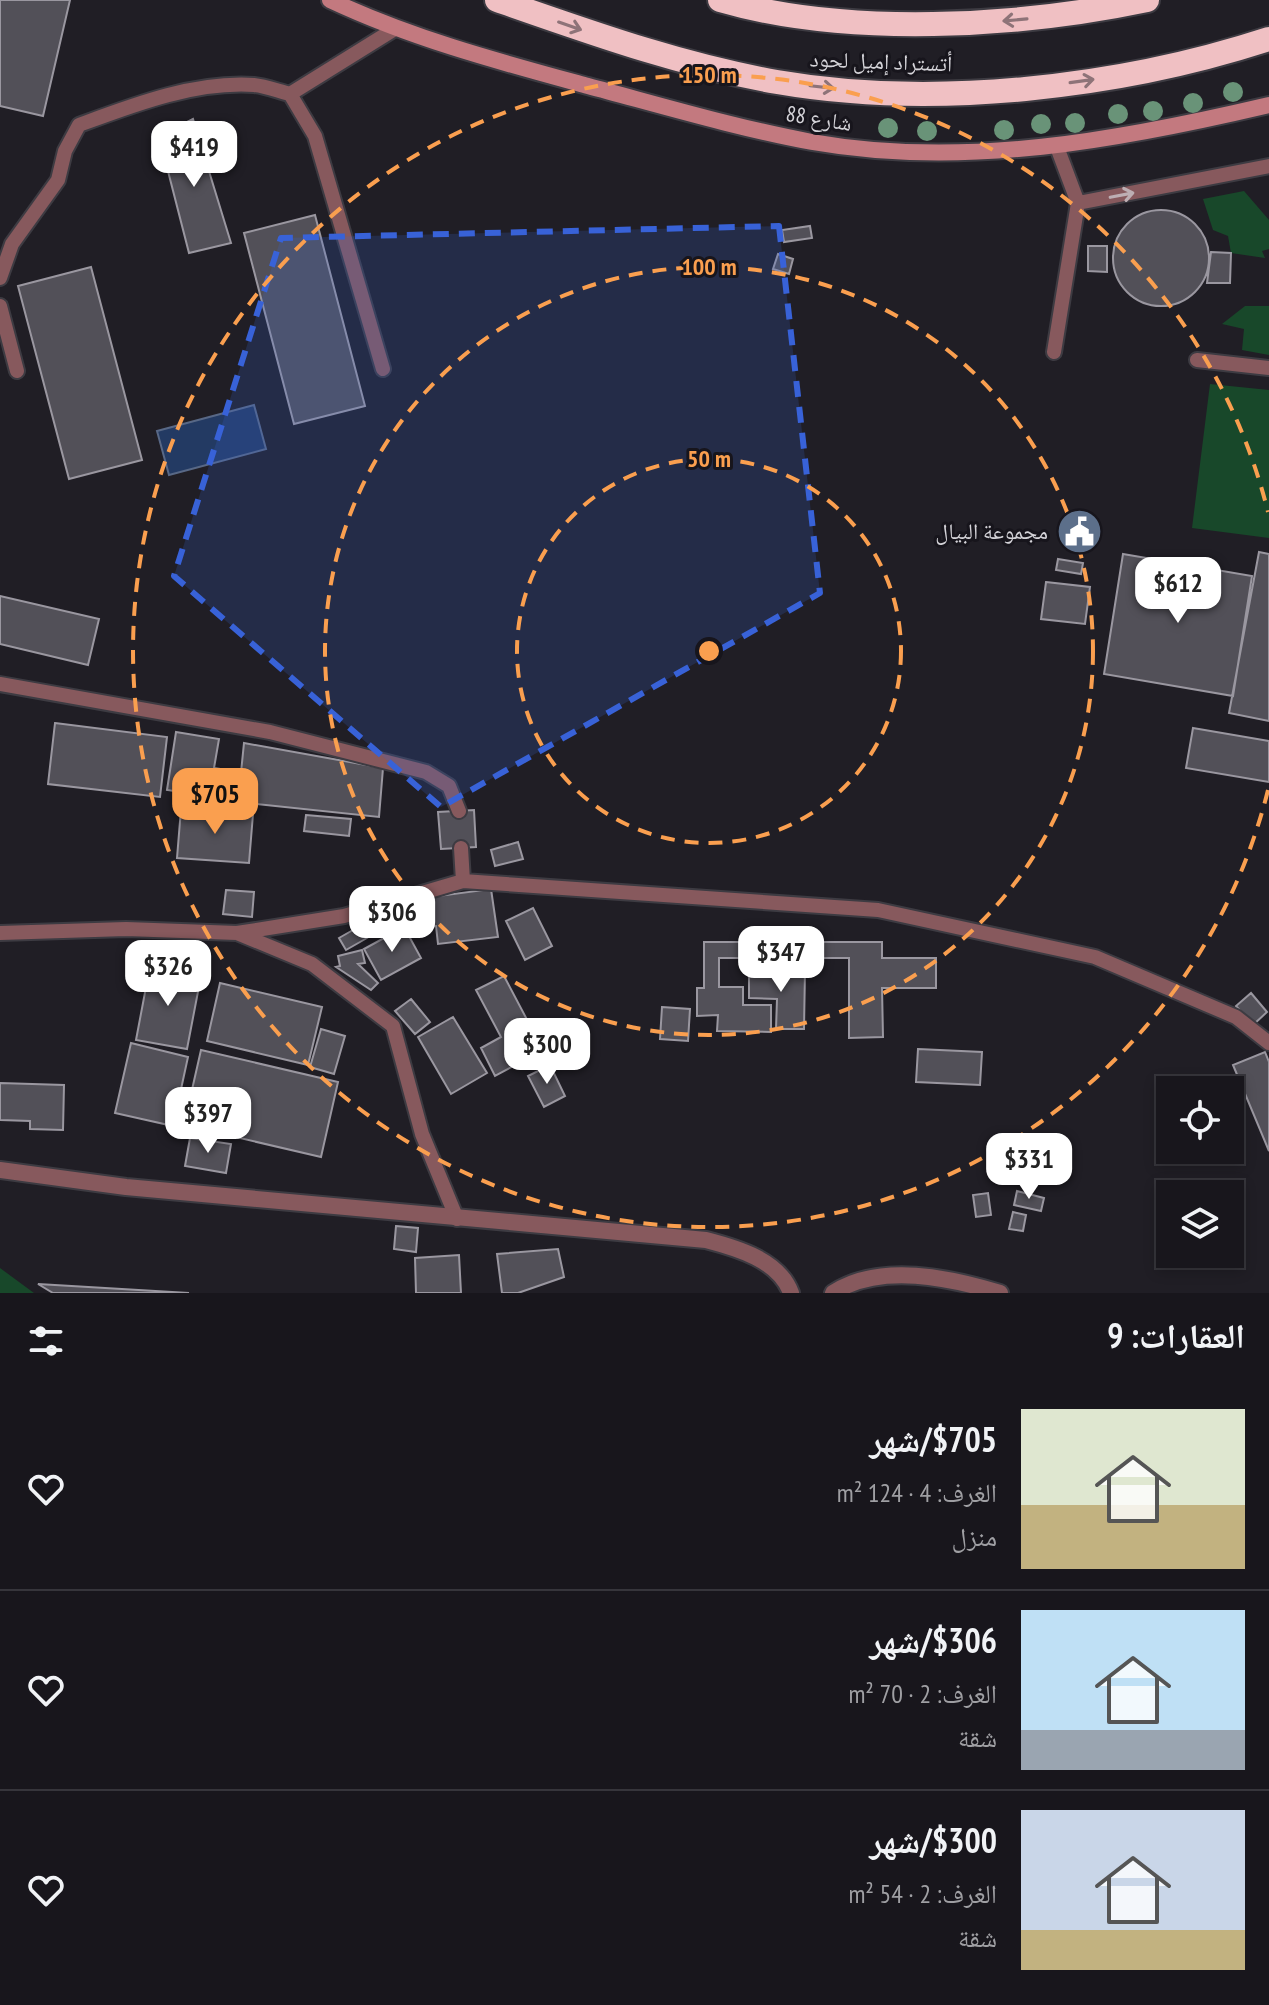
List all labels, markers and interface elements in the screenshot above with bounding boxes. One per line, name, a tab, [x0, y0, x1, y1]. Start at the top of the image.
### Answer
one-way arrow	[1002, 13, 1029, 28]
one-way arrow	[558, 20, 582, 34]
street label: أتستراد إميل لحود	[809, 45, 953, 79]
text: 150 m	[681, 59, 737, 90]
one-way arrow	[1069, 73, 1094, 88]
one-way arrow	[809, 80, 835, 95]
street label: شارع 88	[784, 99, 854, 137]
pin: $419	[147, 121, 241, 189]
text: $419	[169, 130, 219, 163]
one-way arrow	[1109, 186, 1135, 201]
text: 100 m	[681, 251, 737, 282]
text: 50 m	[687, 443, 731, 474]
public building icon: مجموعة البيال	[1055, 507, 1103, 555]
place label: مجموعة البيال	[935, 517, 1048, 545]
pin: $612	[1131, 557, 1225, 625]
text: $612	[1153, 566, 1203, 599]
centre of rings	[695, 637, 723, 665]
pin: $705	[168, 768, 262, 836]
text: $705	[190, 777, 240, 810]
pin: $306	[345, 886, 439, 954]
text: $306	[367, 895, 417, 928]
pin: $347	[734, 926, 828, 994]
text: $347	[756, 935, 806, 968]
pin: $326	[121, 940, 215, 1008]
text: $326	[143, 949, 193, 982]
pin: $300	[500, 1018, 594, 1086]
text: $300	[522, 1027, 572, 1060]
map controls	[1156, 1076, 1244, 1268]
button: locate	[1156, 1076, 1244, 1164]
pin: $397	[161, 1087, 255, 1155]
text: $397	[183, 1096, 233, 1129]
pin: $331	[982, 1133, 1076, 1201]
text: $331	[1004, 1142, 1054, 1175]
button: layers	[1156, 1180, 1244, 1268]
text: العقارات: 9	[1107, 1313, 1245, 1357]
icon: filters	[24, 1319, 68, 1363]
text: $705/شهر	[869, 1417, 997, 1461]
icon: home	[1085, 1441, 1181, 1537]
icon: heart	[24, 1467, 68, 1511]
text: الغرف: 4 · 124 m²	[837, 1476, 997, 1509]
text: منزل	[952, 1520, 997, 1553]
text: $306/شهر	[869, 1618, 997, 1662]
icon: home	[1085, 1642, 1181, 1738]
icon: heart	[24, 1668, 68, 1712]
text: الغرف: 2 · 70 m²	[848, 1677, 997, 1710]
text: شقة	[958, 1721, 997, 1754]
text: $300/شهر	[869, 1818, 997, 1862]
icon: home	[1085, 1842, 1181, 1938]
icon: heart	[24, 1868, 68, 1912]
text: الغرف: 2 · 54 m²	[848, 1877, 997, 1910]
text: شقة	[958, 1921, 997, 1954]

